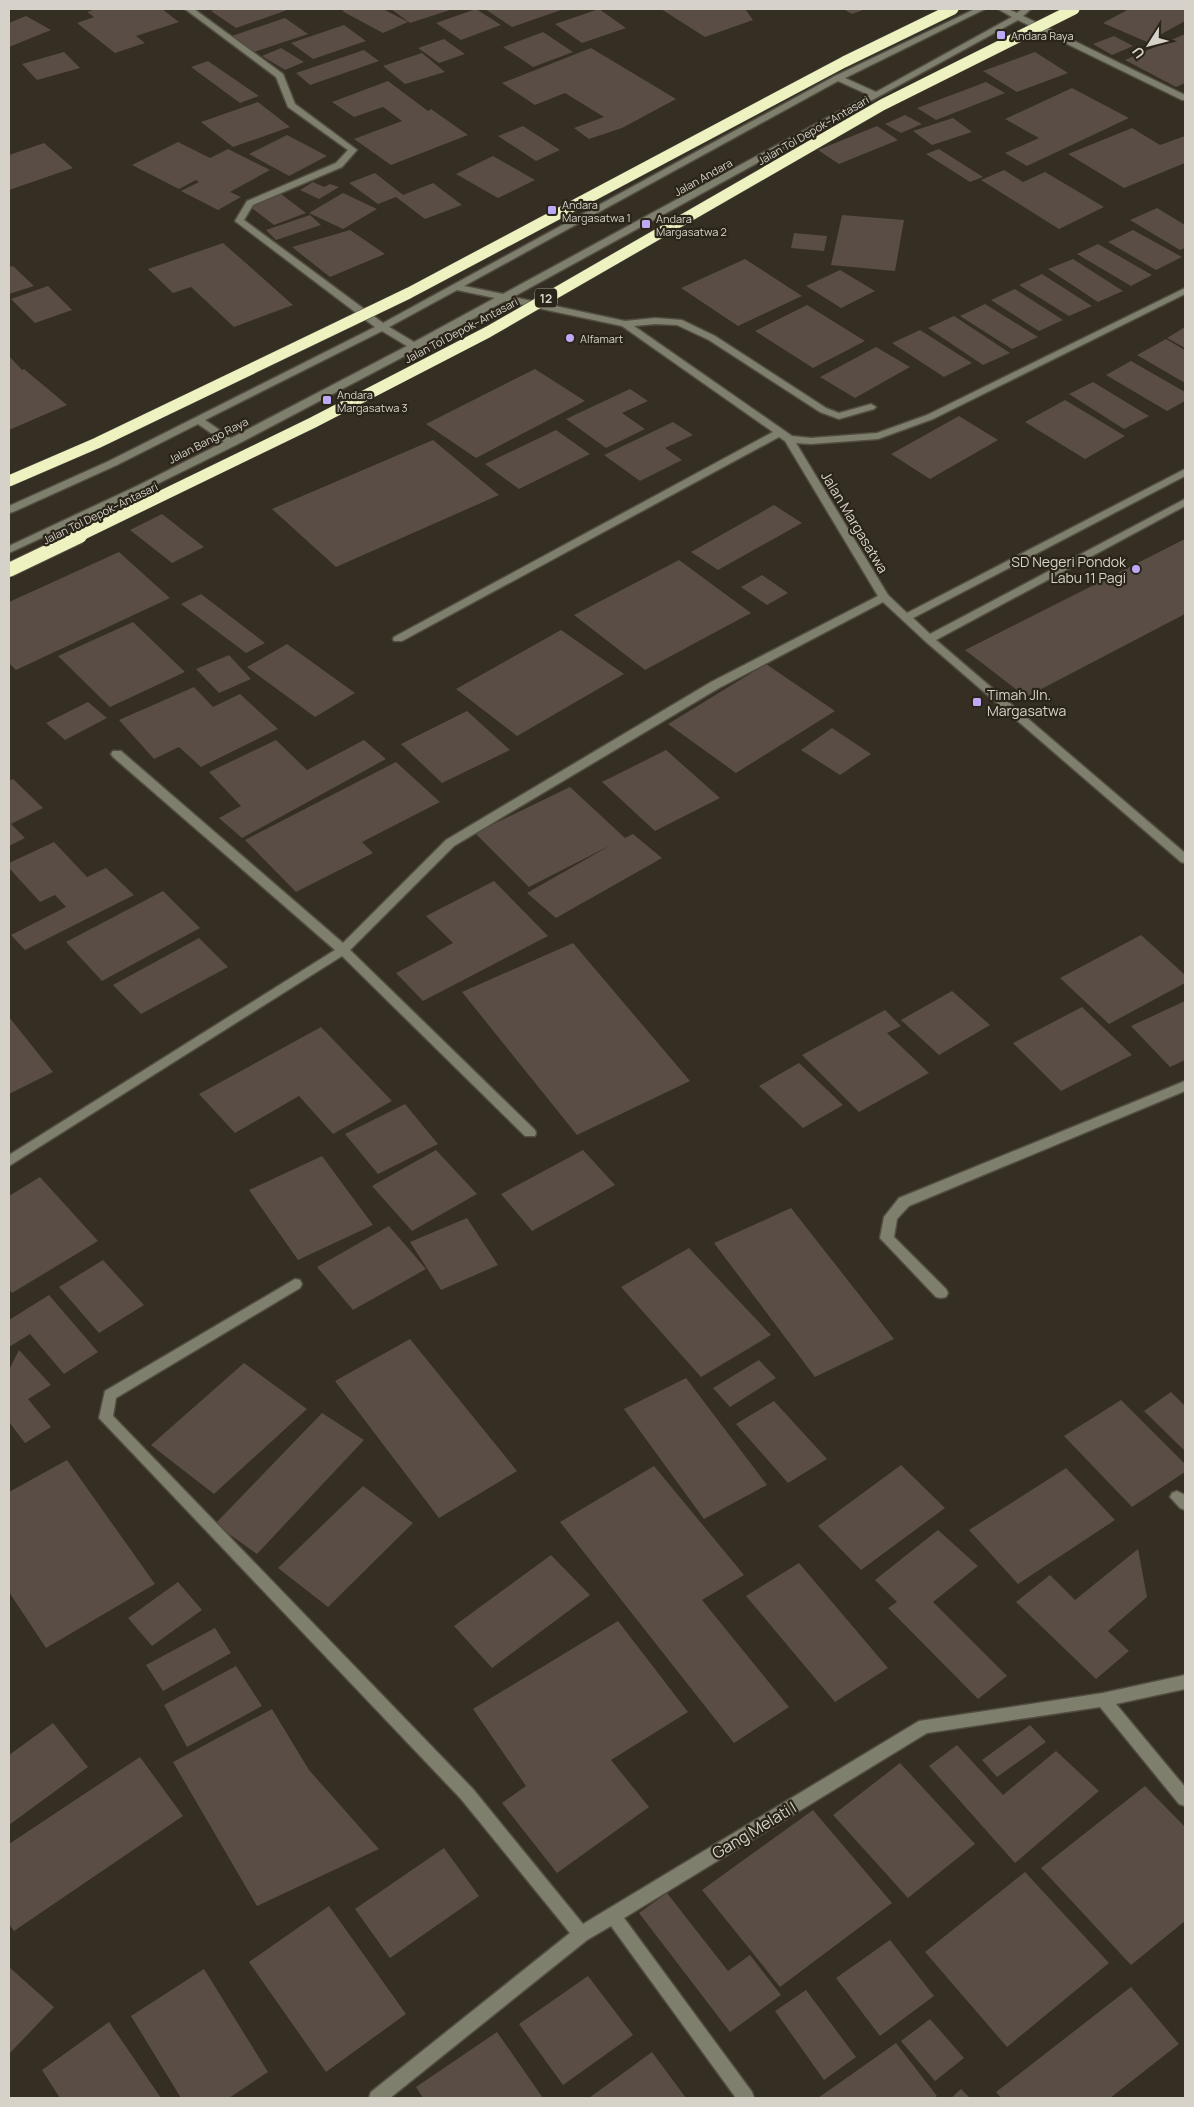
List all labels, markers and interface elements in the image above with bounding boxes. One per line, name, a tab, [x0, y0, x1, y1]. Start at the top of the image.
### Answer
north arrow	[1124, 20, 1174, 70]
place label: Andara Raya	[1011, 28, 1074, 43]
marker: Andara Raya	[995, 29, 1007, 41]
text: U	[1127, 43, 1149, 63]
street label: Jalan Tol Depok–Antasari	[755, 92, 871, 168]
street label: Jalan Andara	[671, 155, 735, 199]
place label: Andara Margasatwa 1	[562, 197, 631, 225]
marker: Andara Margasatwa 1	[546, 204, 558, 216]
place label: Andara Margasatwa 2	[656, 211, 727, 239]
marker: Andara Margasatwa 2	[640, 218, 652, 230]
road number: 12	[535, 288, 557, 308]
street label: Jalan Tol Depok–Antasari	[402, 294, 520, 366]
place label: Alfamart	[580, 331, 623, 346]
marker: Alfamart	[564, 332, 576, 344]
place label: Andara Margasatwa 3	[337, 387, 408, 415]
marker: Andara Margasatwa 3	[321, 394, 333, 406]
street label: Jalan Bango Raya	[166, 413, 250, 467]
street label: Jalan Margasatwa	[817, 468, 893, 576]
street label: Jalan Tol Depok–Antasari	[40, 479, 160, 547]
place label: SD Negeri Pondok Labu 11 Pagi	[1011, 552, 1127, 587]
marker: SD Negeri Pondok Labu 11 Pagi	[1130, 563, 1142, 575]
place label: Timah Jln. Margasatwa	[987, 685, 1066, 720]
marker: Timah Jln. Margasatwa	[971, 696, 983, 708]
street label: Gang Melati I	[708, 1796, 800, 1864]

